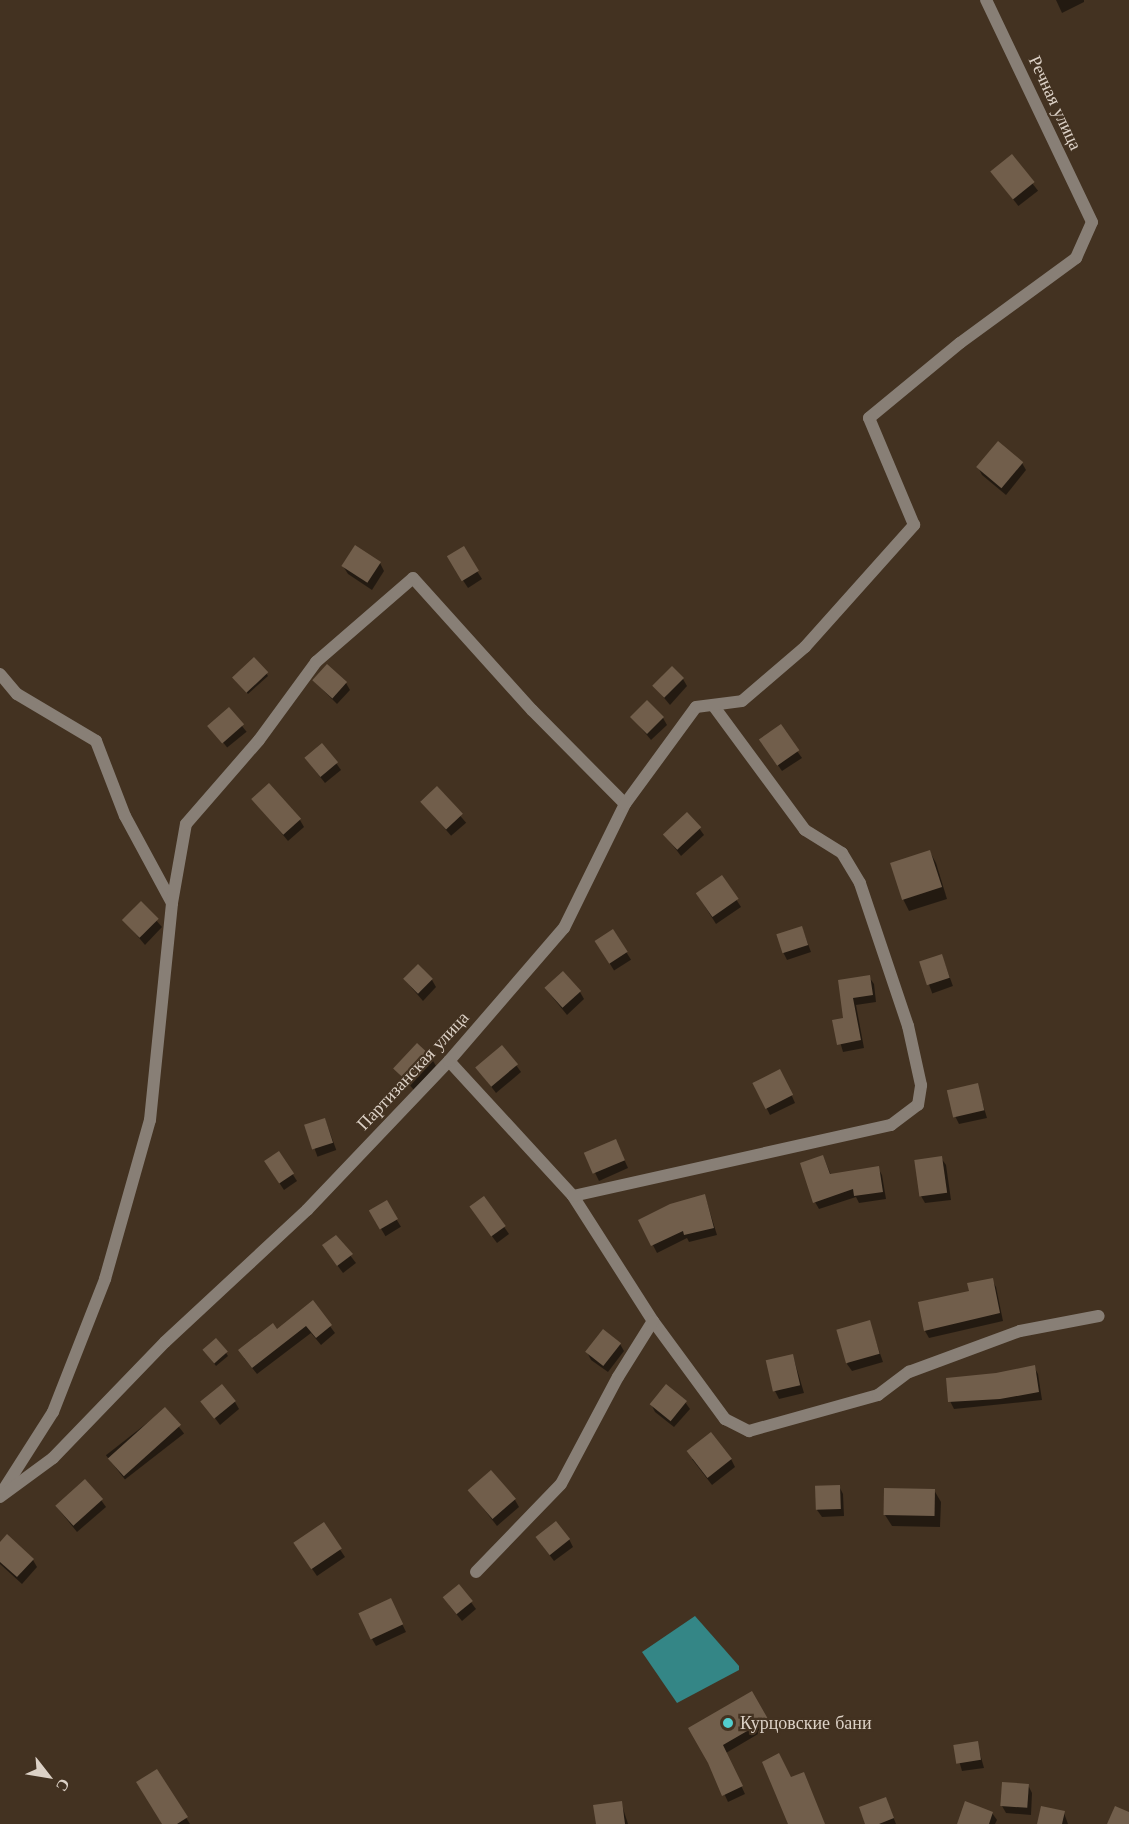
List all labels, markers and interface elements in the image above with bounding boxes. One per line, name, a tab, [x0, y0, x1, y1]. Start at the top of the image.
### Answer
street label: Речная улица	[1024, 52, 1086, 154]
street label: Партизанская улица	[352, 1007, 474, 1135]
place label: Курцовские бани	[740, 1712, 872, 1734]
marker: Курцовские бани	[721, 1716, 735, 1730]
north arrow	[18, 1746, 78, 1806]
text: С	[52, 1775, 75, 1795]

